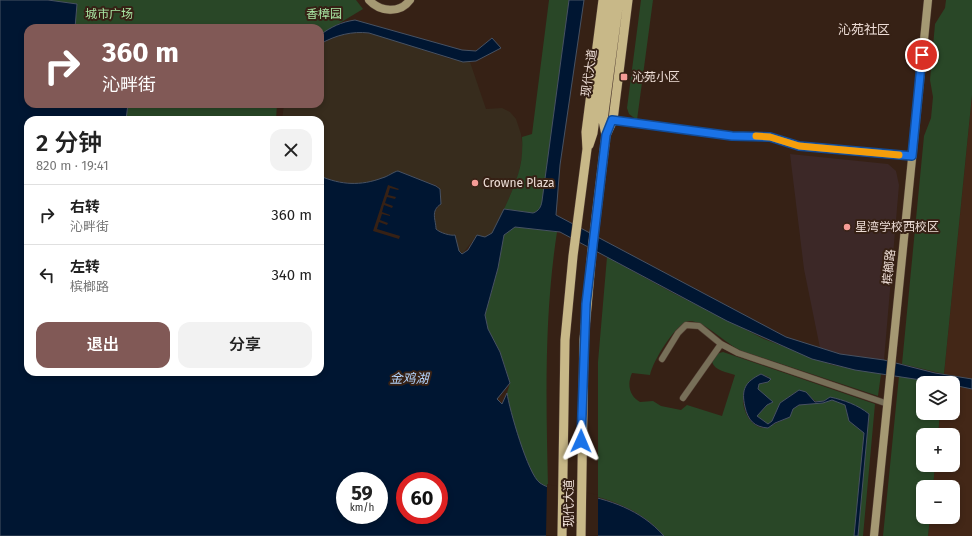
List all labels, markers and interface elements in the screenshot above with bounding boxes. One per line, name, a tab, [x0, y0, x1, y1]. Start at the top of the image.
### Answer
park label: 城市广场	[85, 7, 133, 21]
park label: 香樟园	[306, 7, 342, 21]
district label: 沁苑社区	[838, 22, 890, 37]
text: 360 m	[102, 36, 179, 69]
pin	[905, 38, 939, 72]
icon: right	[36, 40, 88, 92]
icon: arrive	[911, 44, 933, 66]
street label: 现代大道	[579, 48, 599, 98]
place label: 沁苑小区	[632, 70, 680, 84]
marker: 沁苑小区	[619, 72, 629, 82]
text: 沁畔街	[102, 74, 156, 96]
text: 2 分钟	[36, 129, 102, 157]
button: close	[270, 129, 312, 171]
text: 820 m · 19:41	[36, 158, 109, 173]
place label: Crowne Plaza	[483, 176, 555, 190]
marker: Crowne Plaza	[470, 178, 480, 188]
text: 右转	[70, 198, 100, 216]
icon: right	[36, 204, 58, 226]
text: 360 m	[271, 206, 312, 224]
text: 沁畔街	[70, 219, 109, 234]
place label: 星湾学校西校区	[855, 220, 939, 234]
marker: 星湾学校西校区	[842, 222, 852, 232]
street label: 槟榔路	[880, 248, 898, 286]
text: 左转	[70, 258, 100, 276]
icon: left	[36, 264, 58, 286]
text: 340 m	[271, 266, 312, 284]
text: 槟榔路	[70, 279, 109, 294]
button: 退出	[36, 322, 170, 368]
button: 分享	[178, 322, 312, 368]
water label: 金鸡湖	[389, 371, 430, 386]
map controls	[916, 376, 960, 524]
button: layers	[916, 376, 960, 420]
position arrow	[560, 420, 602, 462]
button: +	[916, 428, 960, 472]
speed limit sign: 60	[396, 472, 448, 524]
street label: 现代大道	[562, 479, 576, 527]
button: −	[916, 480, 960, 524]
text: 59	[351, 481, 373, 505]
text: km/h	[350, 502, 374, 514]

